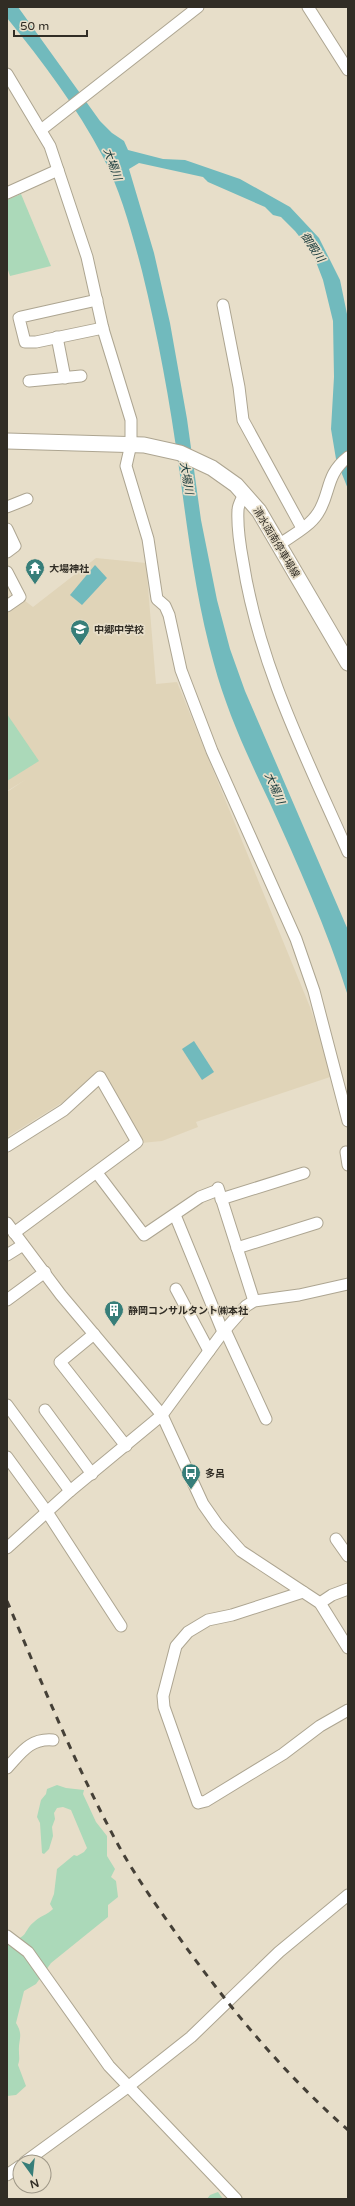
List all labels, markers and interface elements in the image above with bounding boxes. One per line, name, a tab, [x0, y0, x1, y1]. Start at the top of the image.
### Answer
scale bar	[14, 12, 87, 38]
text: 50 m	[20, 19, 49, 33]
water label: 大場川	[101, 146, 125, 183]
water label: 御殿川	[298, 230, 328, 265]
water label: 大場川	[177, 461, 196, 496]
street label: 清水函南停車場線	[250, 505, 302, 580]
temple icon: 大場神社	[24, 557, 46, 585]
place label: 大場神社	[49, 563, 90, 575]
school or university icon: 中郷中学校	[69, 618, 91, 646]
place label: 中郷中学校	[94, 624, 144, 636]
water label: 大場川	[262, 770, 288, 807]
building icon: 静岡コンサルタント㈱本社	[103, 1299, 125, 1327]
place label: 静岡コンサルタント㈱本社	[128, 1305, 249, 1317]
bus stop icon: 多呂	[180, 1462, 202, 1490]
place label: 多呂	[205, 1468, 225, 1480]
north arrow	[12, 2154, 52, 2194]
text: N	[29, 2176, 40, 2191]

